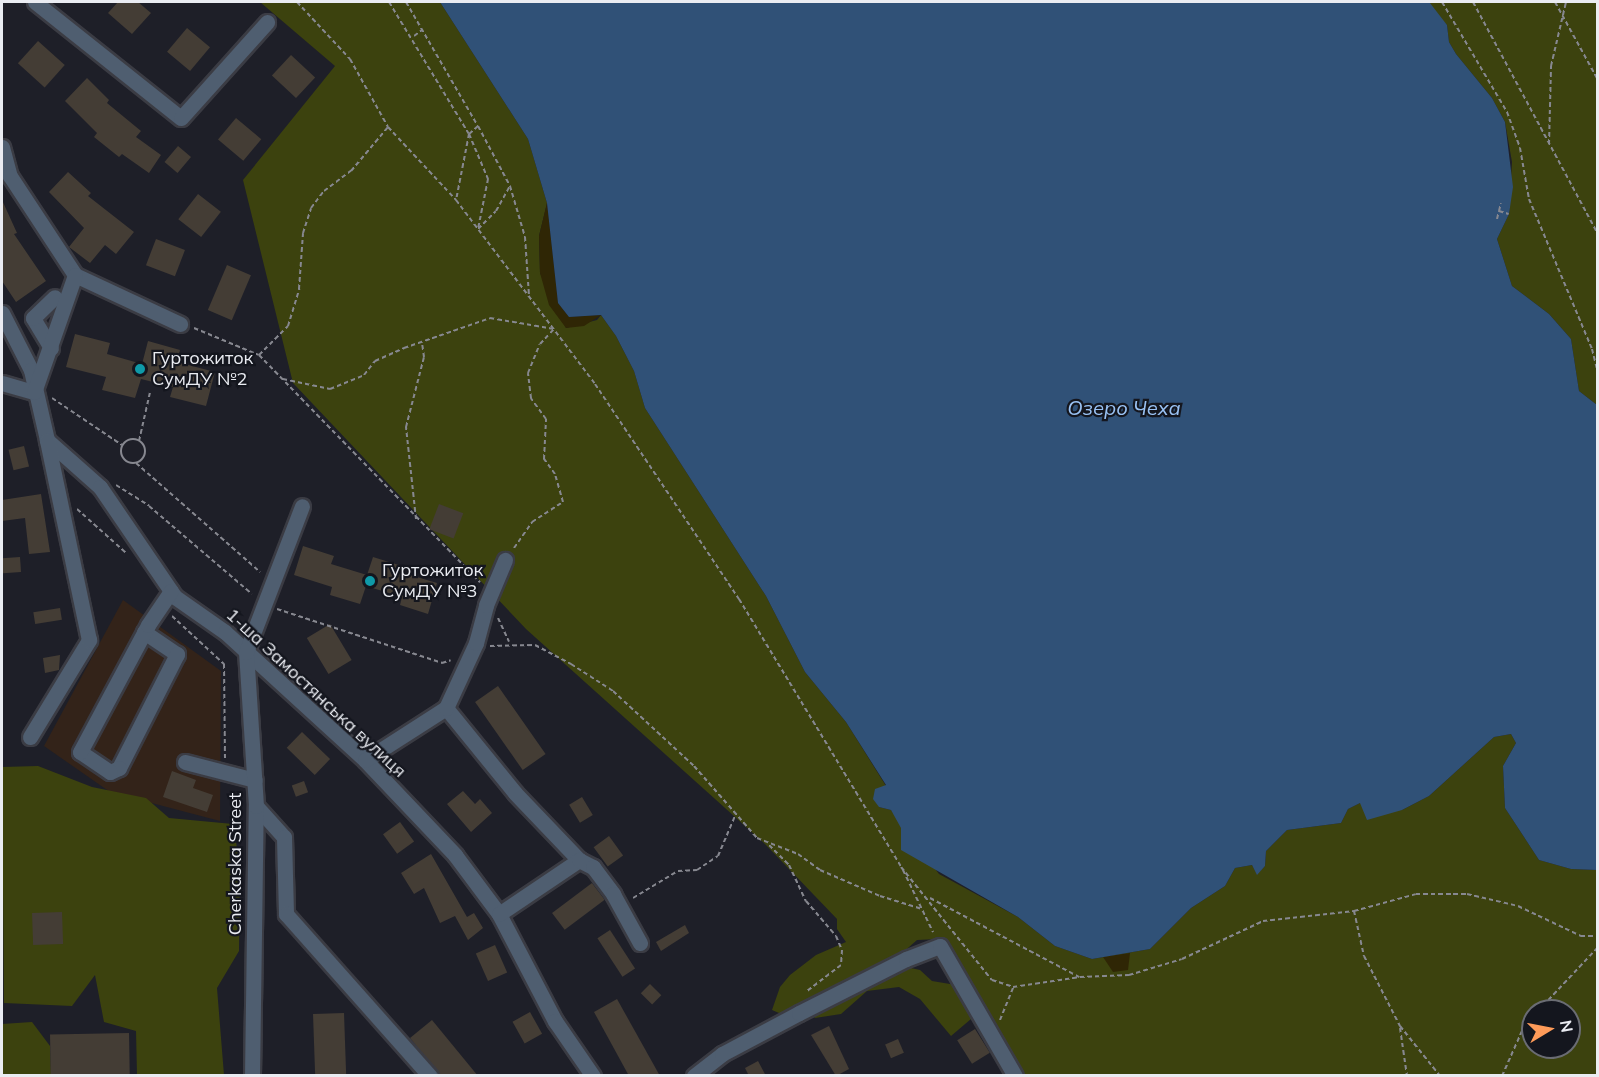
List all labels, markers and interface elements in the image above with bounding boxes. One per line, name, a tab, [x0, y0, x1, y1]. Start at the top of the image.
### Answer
place label: Гуртожиток СумДУ №2	[152, 348, 253, 391]
marker: Гуртожиток СумДУ №2	[133, 362, 147, 376]
water label: Озеро Чеха	[1067, 395, 1181, 419]
place label: Гуртожиток СумДУ №3	[382, 560, 483, 602]
marker: Гуртожиток СумДУ №3	[363, 574, 377, 588]
street label: 1-ша Замостянська вулиця	[222, 604, 410, 782]
street label: Cherkaska Street	[224, 793, 246, 935]
north arrow	[1521, 999, 1581, 1059]
text: N	[1556, 1019, 1578, 1034]

